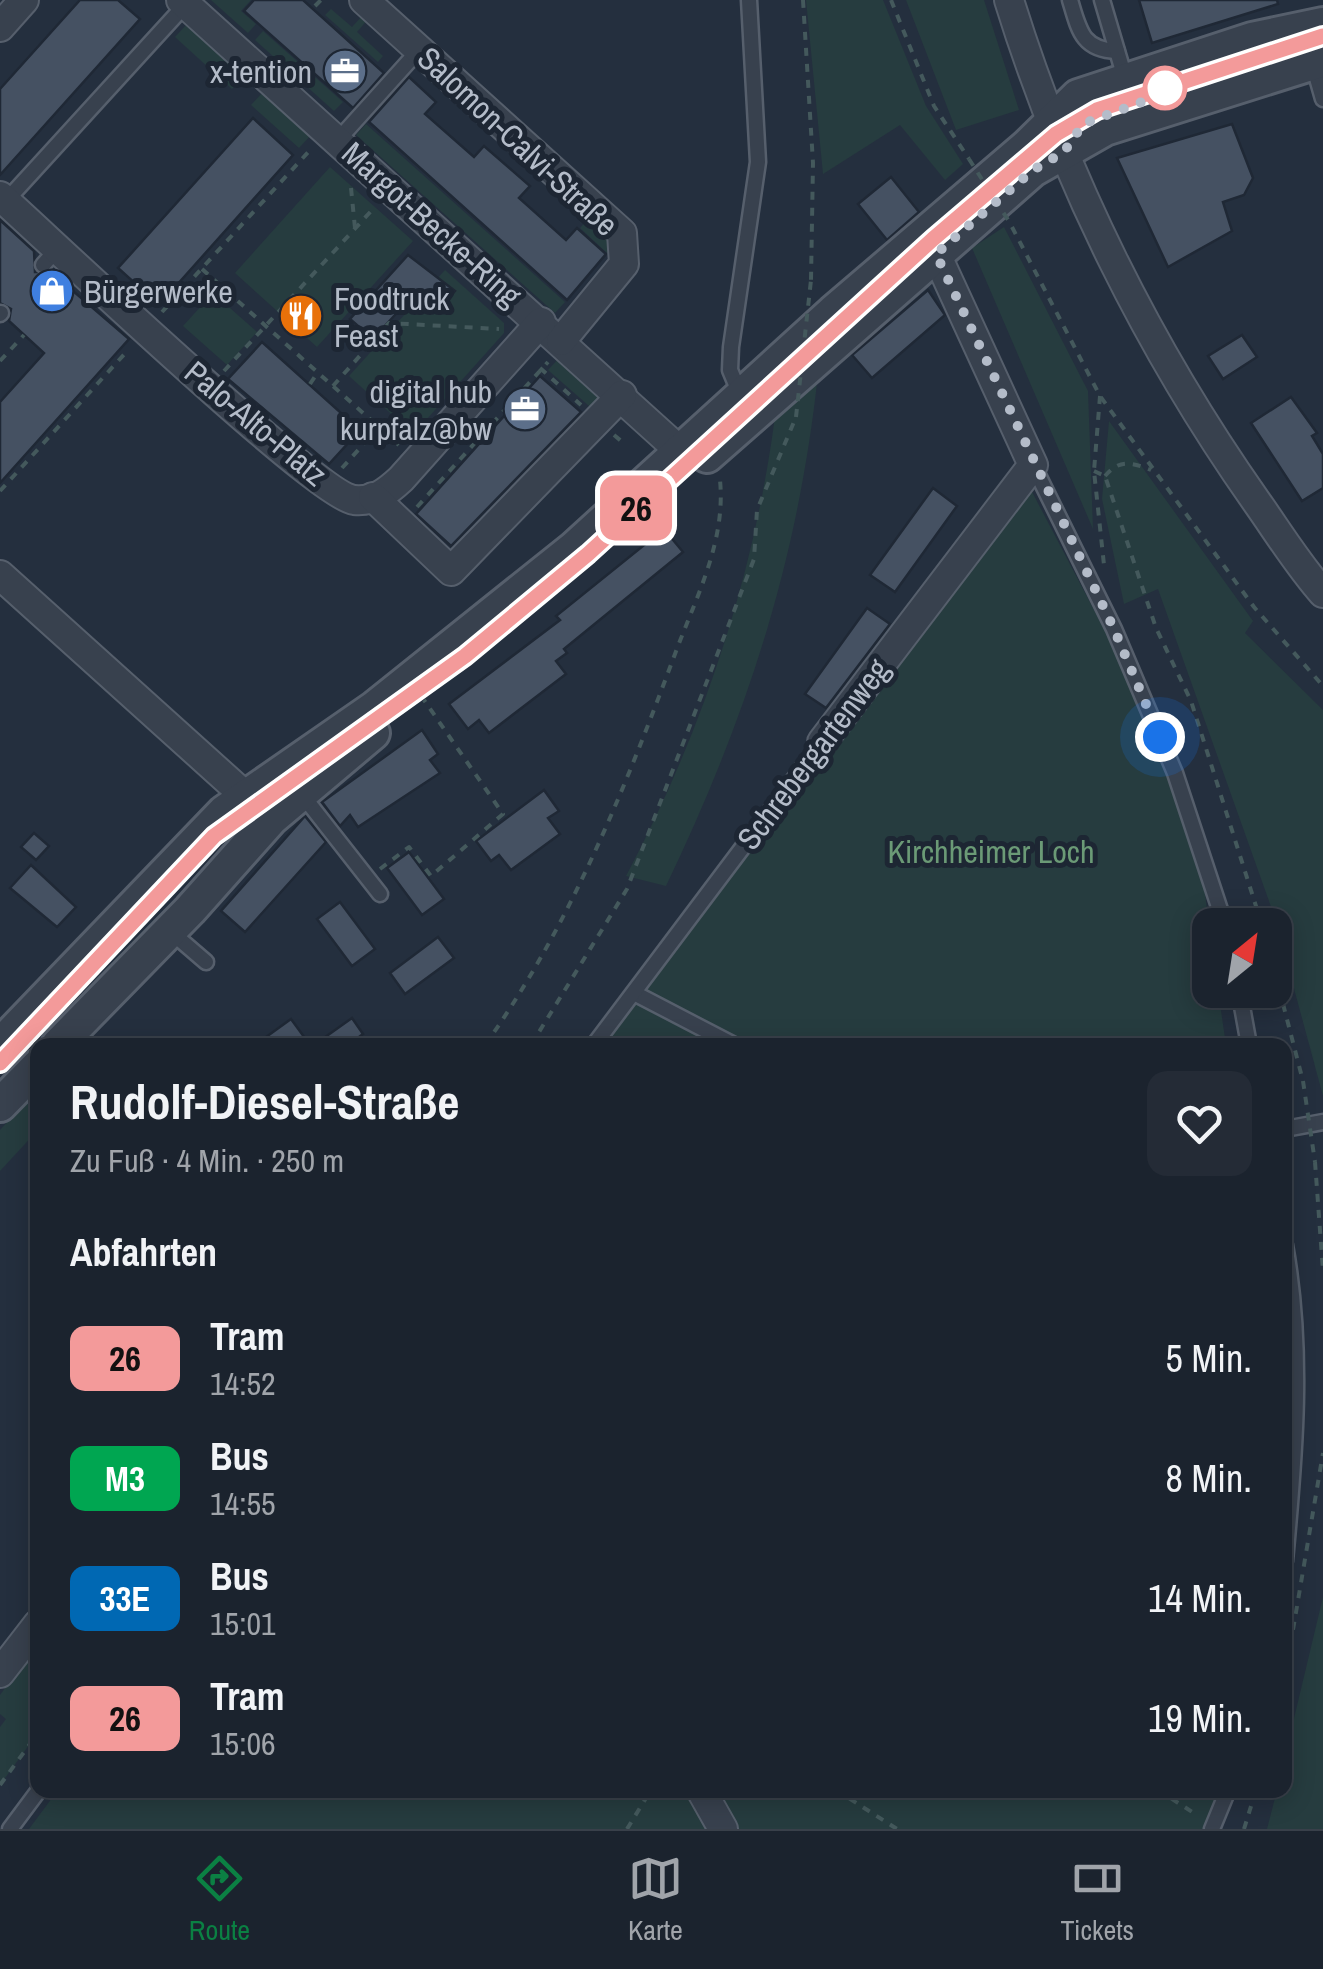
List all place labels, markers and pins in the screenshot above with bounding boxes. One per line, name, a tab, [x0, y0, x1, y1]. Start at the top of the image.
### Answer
office icon: x-tention	[322, 48, 368, 94]
place label: x-tention	[210, 50, 312, 93]
unlabelled marker	[1144, 67, 1186, 109]
shop icon: Bürgerwerke	[29, 268, 75, 314]
place label: Bürgerwerke	[84, 270, 233, 313]
place label: Foodtruck Feast	[334, 277, 450, 357]
restaurant icon: Foodtruck Feast	[278, 293, 324, 339]
place label: digital hub kurpfalz@bw	[340, 370, 492, 450]
office icon: digital hub kurpfalz@bw	[502, 386, 548, 432]

